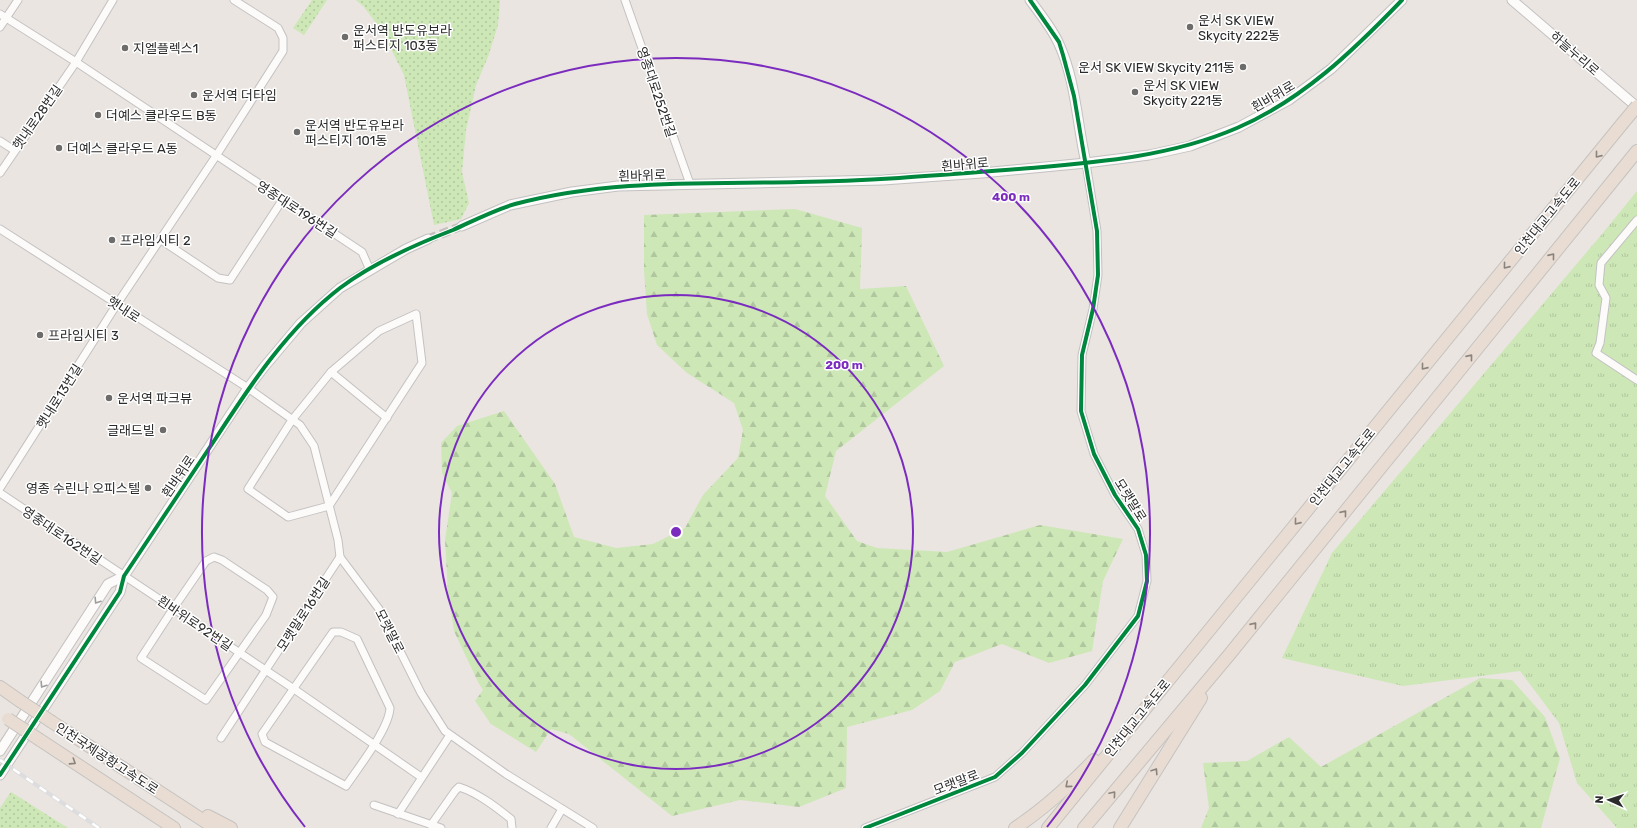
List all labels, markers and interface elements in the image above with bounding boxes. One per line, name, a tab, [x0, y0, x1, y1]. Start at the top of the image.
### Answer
place label: 운서 SK VIEW Skycity 222동	[1198, 13, 1280, 43]
marker: 운서 SK VIEW Skycity 222동	[1185, 22, 1195, 32]
place label: 운서역 반도유보라 퍼스티지 103동	[353, 23, 452, 53]
street label: 하늘누리로	[1547, 28, 1602, 79]
marker: 운서역 반도유보라 퍼스티지 103동	[340, 32, 350, 42]
place label: 지엘플렉스1	[133, 41, 198, 56]
marker: 지엘플렉스1	[120, 43, 130, 53]
street label: 영종대로252번길	[634, 45, 679, 139]
place label: 운서 SK VIEW Skycity 211동	[1078, 60, 1235, 75]
marker: 운서 SK VIEW Skycity 211동	[1238, 62, 1248, 72]
place label: 운서 SK VIEW Skycity 221동	[1143, 78, 1223, 108]
street label: 흰바위로	[1249, 78, 1298, 115]
street label: 햇내로28번길	[10, 82, 65, 153]
marker: 운서 SK VIEW Skycity 221동	[1130, 87, 1140, 97]
place label: 운서역 더타임	[202, 88, 277, 103]
marker: 운서역 더타임	[189, 90, 199, 100]
place label: 더예스 클라우드 B동	[106, 108, 217, 123]
marker: 더예스 클라우드 B동	[93, 110, 103, 120]
place label: 운서역 반도유보라 퍼스티지 101동	[305, 118, 404, 148]
marker: 운서역 반도유보라 퍼스티지 101동	[292, 127, 302, 137]
place label: 더예스 클라우드 A동	[67, 141, 178, 156]
marker: 더예스 클라우드 A동	[54, 143, 64, 153]
one-way arrow	[1595, 150, 1602, 157]
street label: 흰바위로	[941, 155, 990, 174]
street label: 흰바위로	[618, 167, 666, 184]
street label: 인천대교고속도로	[1511, 174, 1583, 258]
street label: 영종대로196번길	[254, 178, 340, 241]
text: 400 m	[992, 190, 1030, 204]
place label: 프라임시티 2	[120, 233, 191, 248]
marker: 프라임시티 2	[107, 235, 117, 245]
one-way arrow	[1547, 254, 1554, 261]
one-way arrow	[1504, 262, 1511, 269]
street label: 햇내로	[105, 293, 143, 325]
place label: 프라임시티 3	[48, 328, 119, 343]
marker: 프라임시티 3	[35, 330, 45, 340]
one-way arrow	[1465, 355, 1472, 362]
text: 200 m	[825, 358, 863, 372]
street label: 햇내로13번길	[34, 361, 85, 431]
one-way arrow	[1422, 362, 1429, 369]
place label: 운서역 파크뷰	[117, 391, 192, 406]
marker: 운서역 파크뷰	[104, 393, 114, 403]
place label: 글래드빌	[107, 423, 155, 438]
marker: 글래드빌	[158, 425, 168, 435]
street label: 인천대교고속도로	[1306, 425, 1378, 509]
street label: 흰바위로	[159, 452, 198, 500]
street label: 모랫말로	[1112, 476, 1150, 525]
place label: 영종 수린나 오피스텔	[26, 481, 140, 496]
marker: 영종 수린나 오피스텔	[143, 483, 153, 493]
street label: 영종대로162번길	[19, 503, 104, 568]
one-way arrow	[1340, 510, 1347, 517]
one-way arrow	[1295, 517, 1302, 524]
centre of rings	[669, 525, 683, 539]
street label: 모랫말로16번길	[274, 574, 333, 654]
street label: 흰바위로92번길	[154, 593, 235, 654]
one-way arrow	[94, 597, 101, 604]
street label: 모랫말로	[372, 607, 407, 656]
one-way arrow	[1249, 622, 1256, 629]
street label: 인천대교고속도로	[1101, 676, 1173, 760]
one-way arrow	[40, 681, 48, 688]
street label: 인천국제공항고속도로	[52, 720, 161, 797]
one-way arrow	[69, 757, 76, 764]
street label: 모랫말로	[931, 767, 981, 798]
one-way arrow	[1150, 768, 1158, 775]
north arrow	[1589, 780, 1629, 820]
one-way arrow	[1065, 781, 1073, 788]
one-way arrow	[1108, 791, 1115, 798]
text: N	[1593, 795, 1606, 804]

